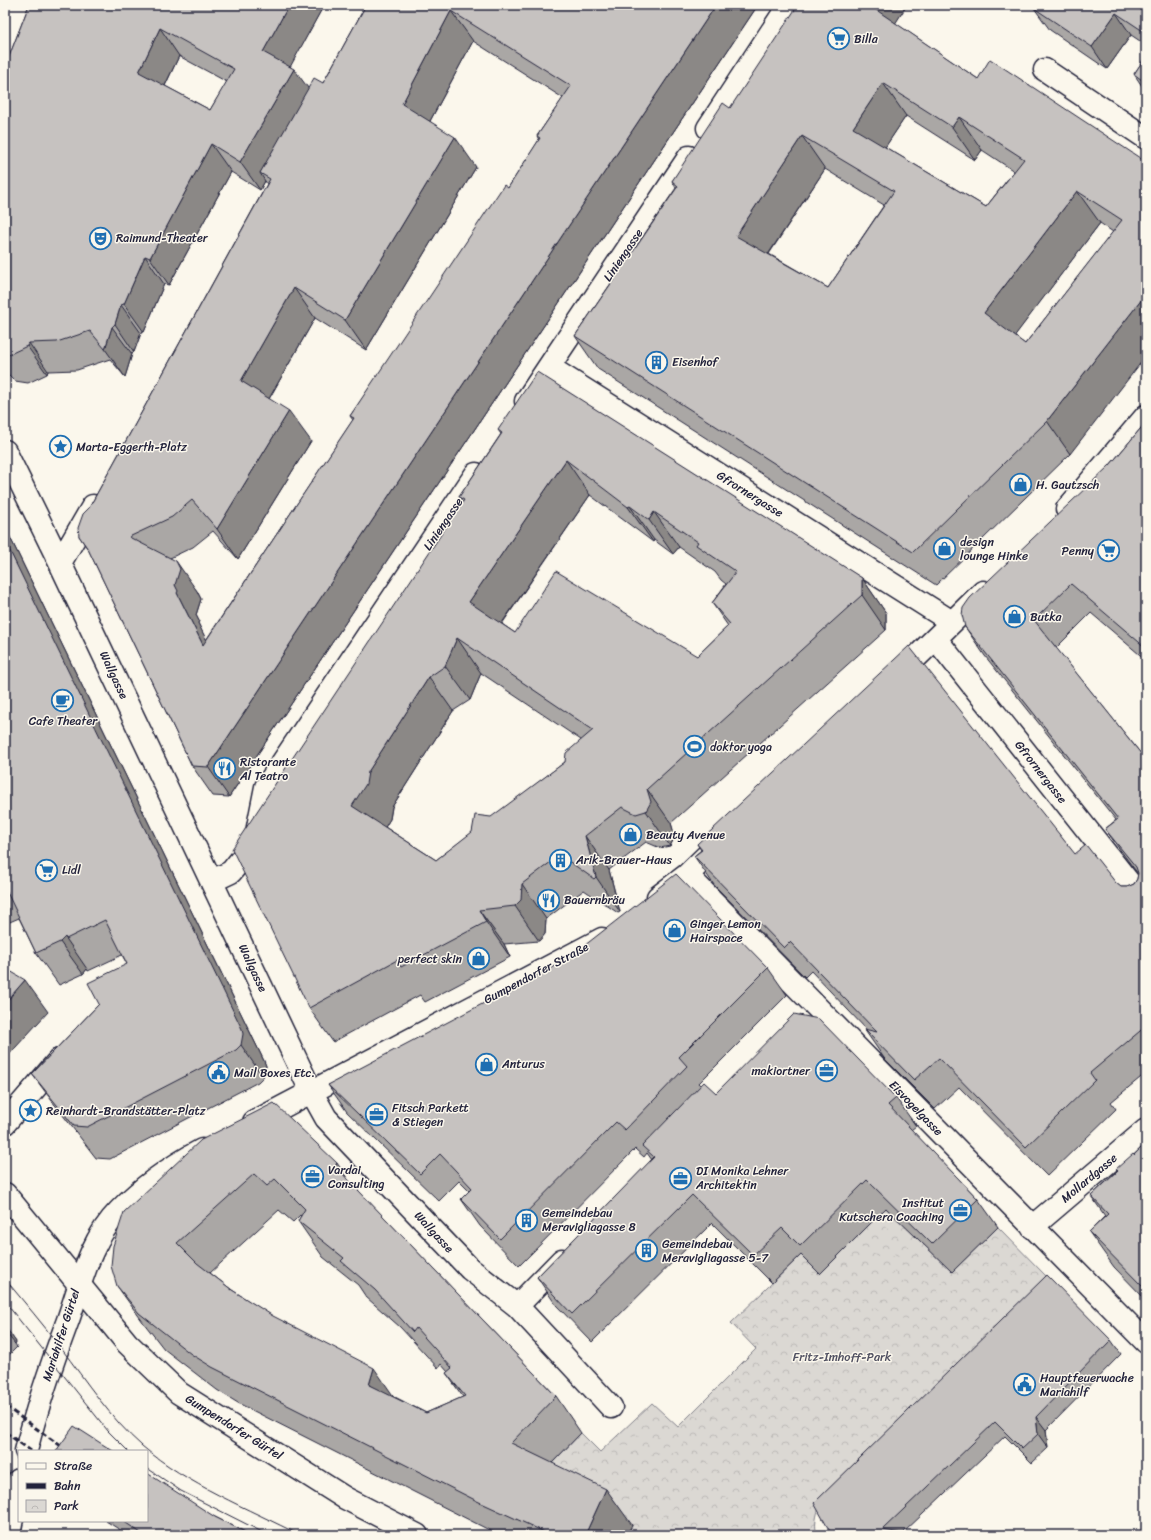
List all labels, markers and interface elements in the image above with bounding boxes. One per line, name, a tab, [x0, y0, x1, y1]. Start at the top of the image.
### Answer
supermarket icon: Billa	[826, 26, 852, 52]
place label: Billa	[854, 28, 879, 50]
street label: Liniengasse	[597, 224, 649, 286]
theatre icon: Raimund-Theater	[87, 225, 113, 251]
place label: Raimund-Theater	[116, 227, 209, 249]
building icon: Eisenhof	[644, 349, 670, 375]
place label: Eisenhof	[672, 351, 719, 373]
place icon: Marta-Eggerth-Platz	[47, 434, 73, 460]
place label: Marta-Eggerth-Platz	[76, 436, 187, 458]
street label: Gfrornergasse	[712, 465, 788, 523]
shop icon: H. Gautzsch	[1008, 472, 1034, 498]
place label: H. Gautzsch	[1036, 474, 1099, 496]
street label: Liniengasse	[417, 493, 469, 555]
place label: design lounge Hinke	[960, 531, 1028, 567]
shop icon: design lounge Hinke	[931, 536, 957, 562]
supermarket icon: Penny	[1096, 538, 1122, 564]
place label: Penny	[1061, 540, 1095, 562]
shop icon: Butka	[1002, 604, 1028, 630]
place label: Butka	[1030, 606, 1063, 628]
street label: Wallgasse	[93, 647, 135, 703]
cafe icon: Cafe Theater	[50, 687, 76, 713]
place label: Cafe Theater	[29, 710, 98, 732]
sports icon: doktor yoga	[681, 734, 707, 760]
street label: Gfrornergasse	[1009, 735, 1073, 809]
place label: doktor yoga	[710, 736, 772, 758]
place label: Ristorante Al Teatro	[239, 751, 296, 787]
restaurant icon: Ristorante Al Teatro	[211, 756, 237, 782]
shop icon: Beauty Avenue	[617, 822, 643, 848]
place label: Beauty Avenue	[646, 824, 725, 846]
building icon: Arik-Brauer-Haus	[547, 847, 573, 873]
place label: Arik-Brauer-Haus	[575, 849, 673, 871]
supermarket icon: Lidl	[33, 857, 59, 883]
place label: Lidl	[62, 859, 81, 881]
restaurant icon: Bauernbräu	[536, 887, 562, 913]
place label: Bauernbräu	[564, 889, 626, 911]
place label: Ginger Lemon Hairspace	[690, 913, 761, 949]
shop icon: Ginger Lemon Hairspace	[661, 918, 687, 944]
street label: Gumpendorfer Straße	[479, 936, 593, 1010]
street label: Wallgasse	[232, 940, 274, 996]
shop icon: perfect skin	[465, 946, 491, 972]
place label: perfect skin	[397, 948, 463, 970]
shop icon: Anturus	[474, 1051, 500, 1077]
place label: Anturus	[501, 1053, 545, 1075]
office icon: makiortner	[813, 1058, 839, 1084]
public building icon: Mail Boxes Etc.	[206, 1060, 232, 1086]
place label: makiortner	[751, 1060, 811, 1082]
place label: Mail Boxes Etc.	[234, 1062, 315, 1084]
street label: Eisvogelgasse	[883, 1075, 949, 1141]
place label: Fitsch Parkett & Stiegen	[392, 1097, 469, 1133]
place icon: Reinhardt-Brandstätter-Platz	[17, 1098, 43, 1124]
place label: Reinhardt-Brandstätter-Platz	[46, 1100, 206, 1122]
office icon: Fitsch Parkett & Stiegen	[364, 1102, 390, 1128]
street label: Mollardgasse	[1056, 1147, 1122, 1209]
place label: Vardai Consulting	[328, 1159, 385, 1195]
place label: DI Monika Lehner Architektin	[695, 1160, 789, 1196]
office icon: Vardai Consulting	[300, 1164, 326, 1190]
office icon: DI Monika Lehner Architektin	[668, 1165, 694, 1191]
place label: Institut Kutschera Coaching	[839, 1192, 944, 1228]
office icon: Institut Kutschera Coaching	[947, 1197, 973, 1223]
place label: Gemeindebau Meravigliagasse 8	[542, 1202, 636, 1238]
street label: Wallgasse	[409, 1206, 460, 1258]
building icon: Gemeindebau Meravigliagasse 8	[513, 1207, 539, 1233]
place label: Gemeindebau Meravigliagasse 5-7	[662, 1233, 769, 1269]
building icon: Gemeindebau Meravigliagasse 5-7	[633, 1238, 659, 1264]
street label: Mariahilfer Gürtel	[36, 1285, 87, 1384]
park label: Fritz-Imhoff-Park	[793, 1346, 892, 1368]
place label: Hauptfeuerwache Mariahilf	[1040, 1367, 1134, 1403]
public building icon: Hauptfeuerwache Mariahilf	[1012, 1372, 1038, 1398]
street label: Gumpendorfer Gürtel	[181, 1388, 288, 1466]
legend	[18, 1450, 148, 1522]
text: Straße	[54, 1455, 92, 1477]
text: Bahn	[54, 1475, 81, 1497]
text: Park	[54, 1495, 79, 1517]

